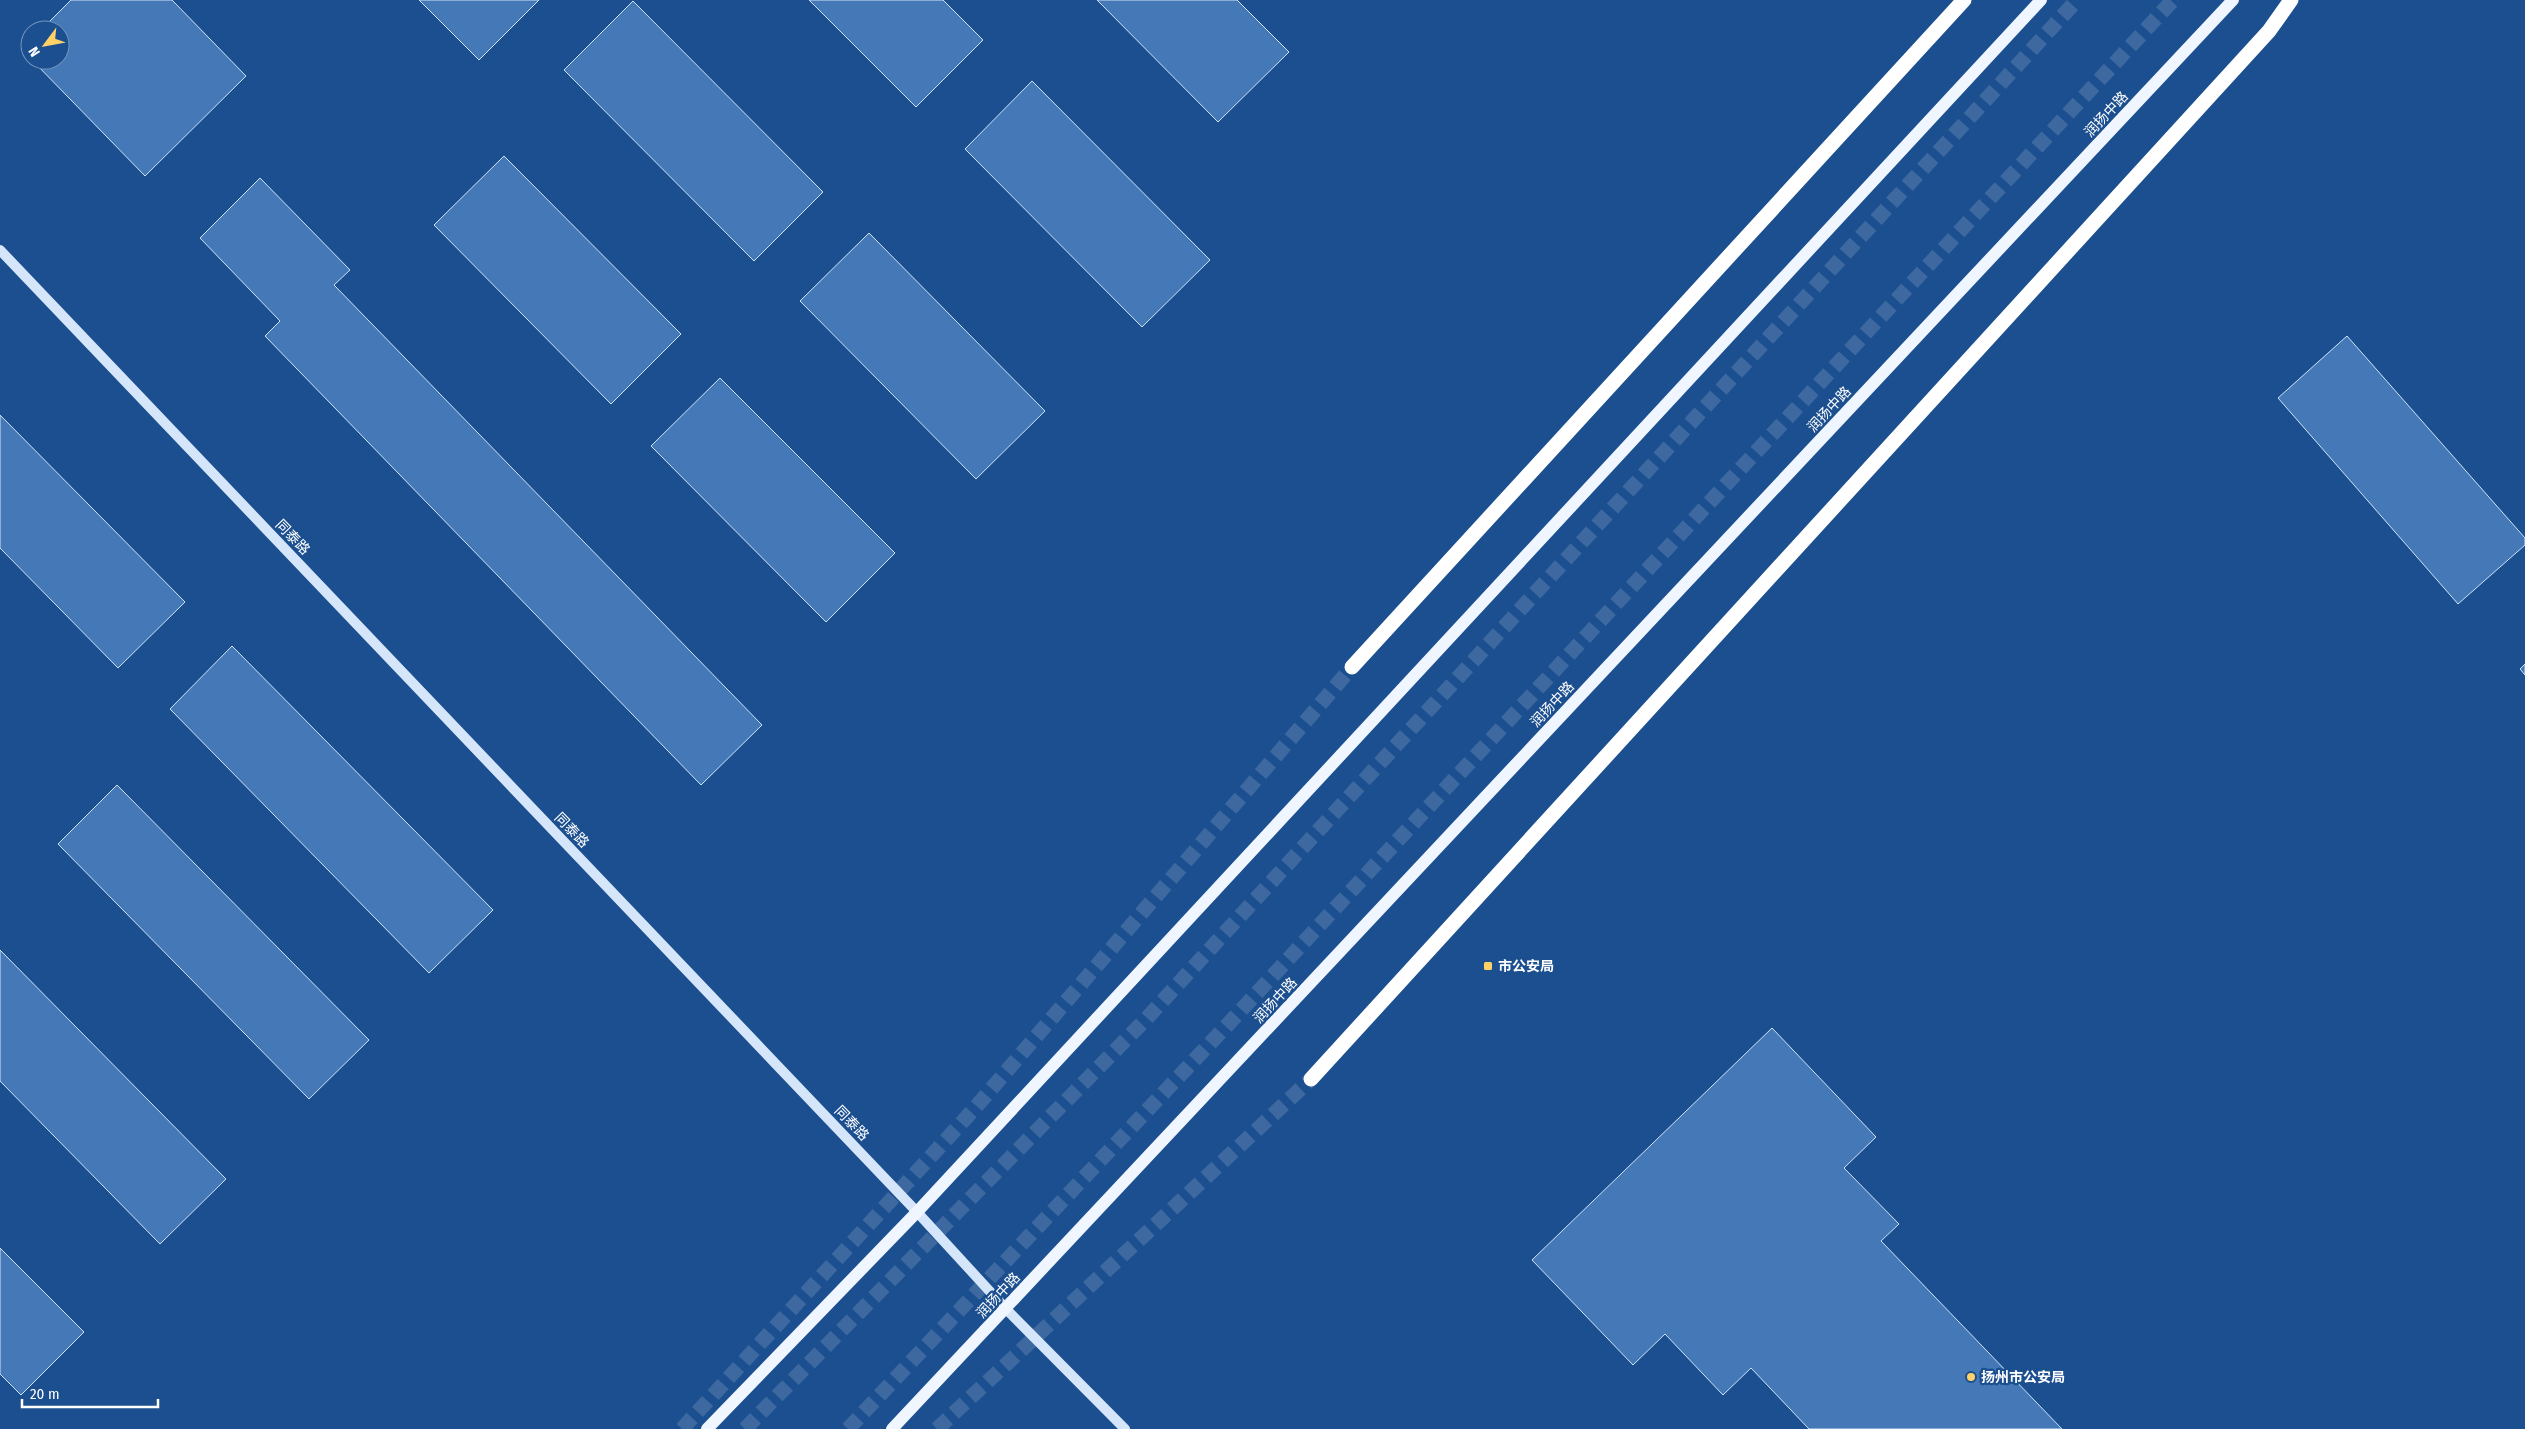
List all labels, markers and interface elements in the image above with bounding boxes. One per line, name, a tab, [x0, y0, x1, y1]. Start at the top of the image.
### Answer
north arrow	[20, 20, 70, 70]
text: N	[25, 44, 44, 60]
street label: 润扬中路	[2081, 88, 2132, 141]
street label: 润扬中路	[1804, 383, 1855, 436]
street label: 同泰路	[272, 516, 313, 558]
street label: 润扬中路	[1527, 678, 1578, 731]
street label: 同泰路	[551, 809, 592, 851]
place label: 市公安局	[1498, 958, 1554, 975]
marker: 市公安局	[1482, 960, 1494, 972]
street label: 润扬中路	[1250, 974, 1301, 1027]
street label: 同泰路	[831, 1102, 872, 1144]
street label: 润扬中路	[973, 1269, 1024, 1322]
place label: 扬州市公安局	[1981, 1369, 2065, 1386]
marker: 扬州市公安局	[1965, 1371, 1977, 1383]
scale bar	[22, 1376, 159, 1408]
text: 20 m	[30, 1385, 60, 1403]

